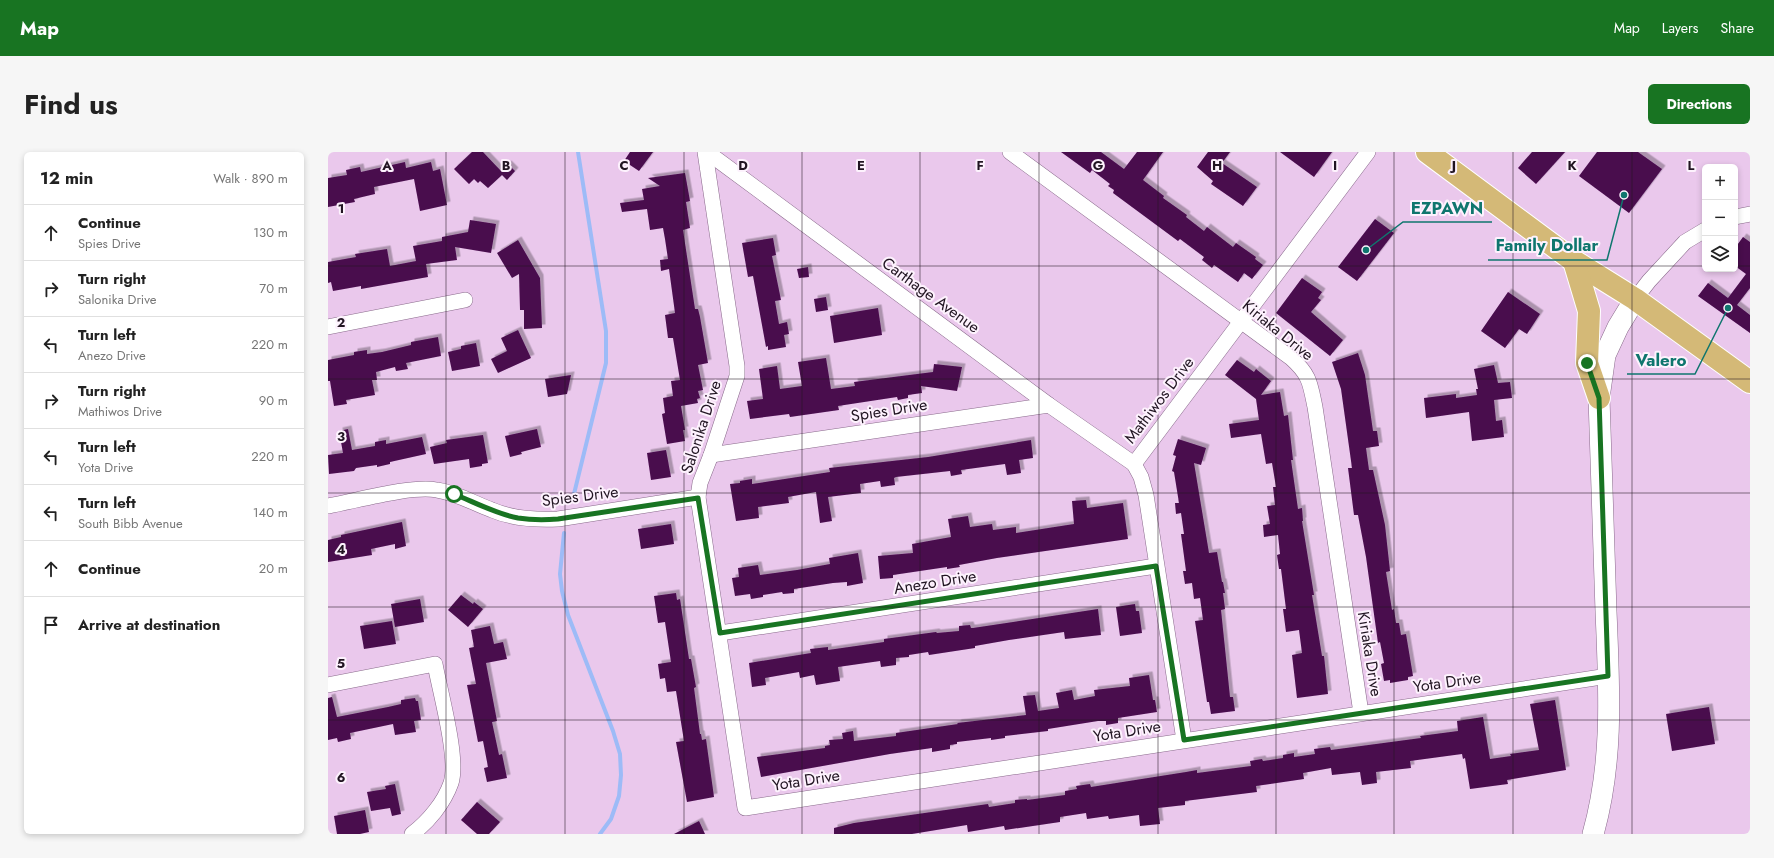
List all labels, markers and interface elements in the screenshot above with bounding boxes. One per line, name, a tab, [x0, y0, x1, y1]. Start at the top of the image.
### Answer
text: Map	[20, 15, 59, 42]
text: Map	[1614, 18, 1640, 38]
text: Layers	[1662, 18, 1698, 38]
text: Share	[1720, 18, 1754, 38]
text: Find us	[24, 84, 118, 125]
button: Directions	[1648, 84, 1750, 124]
text: A	[381, 156, 392, 175]
text: B	[502, 156, 511, 175]
text: C	[619, 156, 629, 175]
text: D	[738, 156, 748, 175]
text: E	[857, 156, 865, 175]
text: F	[976, 156, 984, 175]
text: G	[1093, 156, 1104, 175]
text: H	[1212, 156, 1222, 175]
text: I	[1333, 156, 1337, 175]
text: J	[1449, 156, 1456, 175]
text: K	[1567, 156, 1577, 175]
text: L	[1688, 156, 1695, 175]
map controls	[1702, 164, 1738, 272]
button: +	[1702, 164, 1738, 200]
text: 12 min	[40, 166, 93, 190]
text: Walk · 890 m	[213, 169, 288, 188]
callout: EZPAWN	[1403, 193, 1492, 222]
text: EZPAWN	[1411, 196, 1483, 220]
text: 1	[338, 199, 344, 218]
button: −	[1702, 200, 1738, 236]
text: Continue	[78, 212, 141, 234]
icon: ahead	[40, 222, 62, 244]
text: 130 m	[253, 223, 288, 242]
callout: Family Dollar	[1488, 231, 1607, 260]
text: Family Dollar	[1495, 233, 1599, 257]
text: Spies Drive	[78, 234, 141, 253]
button: layers	[1702, 236, 1738, 272]
street label: Carthage Avenue	[877, 252, 985, 338]
text: Turn right	[78, 268, 146, 290]
icon: right	[40, 278, 62, 300]
text: 70 m	[259, 279, 288, 298]
text: Salonika Drive	[78, 290, 156, 309]
street label: Kiriaka Drive	[1237, 294, 1319, 366]
text: 2	[337, 313, 345, 332]
text: Turn left	[78, 324, 136, 346]
icon: left	[40, 334, 62, 356]
text: 220 m	[251, 335, 288, 354]
callout: Valero	[1627, 345, 1695, 374]
text: Anezo Drive	[78, 346, 146, 365]
text: Valero	[1634, 348, 1687, 372]
street label: Mathiwos Drive	[1119, 352, 1199, 448]
route end	[1578, 354, 1596, 372]
street label: Salonika Drive	[675, 378, 727, 476]
text: Turn right	[78, 380, 146, 402]
icon: right	[40, 390, 62, 412]
text: 90 m	[259, 391, 288, 410]
street label: Spies Drive	[849, 393, 929, 427]
text: Mathiwos Drive	[78, 402, 162, 421]
text: 3	[337, 427, 345, 446]
text: Turn left	[78, 436, 136, 458]
icon: left	[40, 446, 62, 468]
text: 220 m	[251, 447, 288, 466]
text: Yota Drive	[78, 458, 133, 477]
street label: Spies Drive	[540, 480, 620, 512]
route start	[445, 485, 463, 503]
text: Turn left	[78, 492, 136, 514]
icon: left	[40, 502, 62, 524]
text: 140 m	[253, 503, 288, 522]
text: South Bibb Avenue	[78, 514, 183, 533]
text: 4	[336, 540, 346, 559]
icon: ahead	[40, 558, 62, 580]
text: Continue	[78, 558, 141, 580]
text: 20 m	[259, 559, 288, 578]
street label: Anezo Drive	[892, 564, 978, 600]
street label: Kiriaka Drive	[1352, 610, 1388, 698]
icon: arrive	[40, 614, 62, 636]
text: Arrive at destination	[78, 614, 220, 636]
text: 5	[337, 654, 345, 673]
street label: Yota Drive	[1412, 666, 1482, 698]
street label: Yota Drive	[1092, 714, 1162, 748]
street label: Yota Drive	[771, 763, 841, 797]
text: 6	[337, 768, 346, 787]

